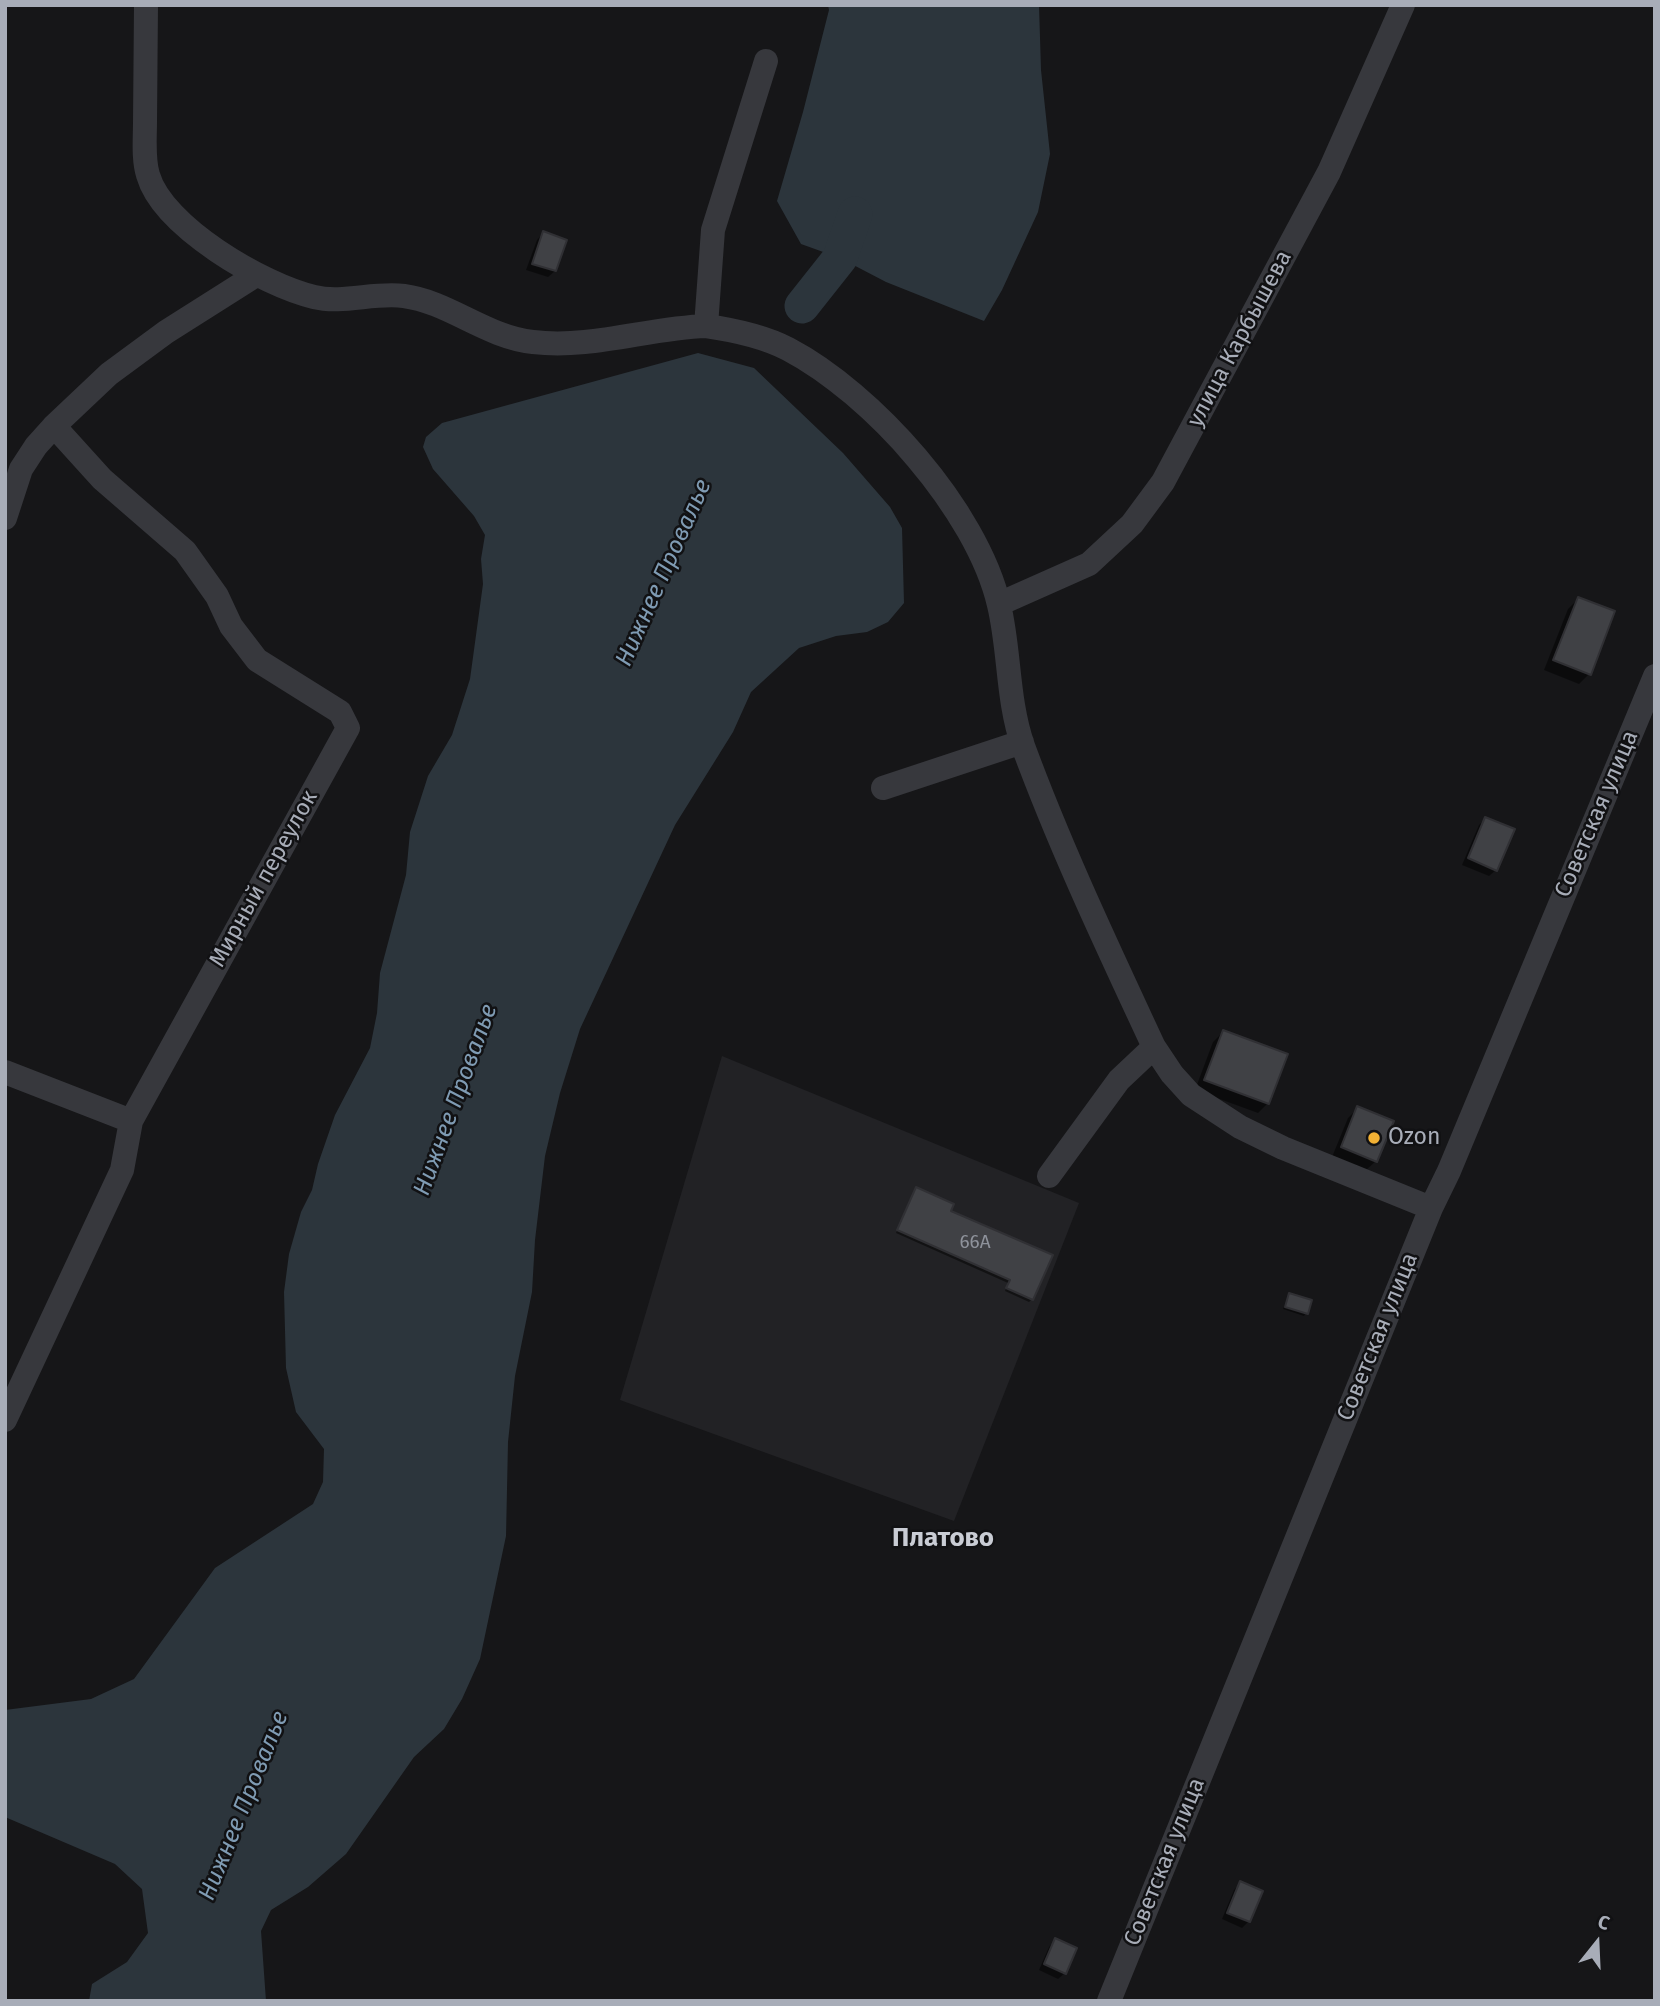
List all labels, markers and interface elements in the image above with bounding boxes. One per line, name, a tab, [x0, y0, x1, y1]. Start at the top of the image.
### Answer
street label: улица Карбышева	[1182, 246, 1298, 432]
water label: Нижнее Провалье	[610, 475, 718, 671]
street label: Советская улица	[1549, 726, 1645, 902]
street label: Мирный переулок	[204, 786, 324, 972]
water label: Нижнее Провалье	[408, 1000, 504, 1200]
place label: Ozon	[1388, 1124, 1440, 1152]
marker: Ozon	[1366, 1130, 1382, 1146]
house number: 66А	[959, 1232, 991, 1254]
street label: Советская улица	[1332, 1249, 1424, 1425]
district label: Платово	[892, 1523, 994, 1555]
water label: Нижнее Провалье	[193, 1707, 295, 1905]
street label: Советская улица	[1119, 1774, 1211, 1950]
north arrow	[1562, 1908, 1632, 1978]
text: С	[1595, 1910, 1612, 1935]

